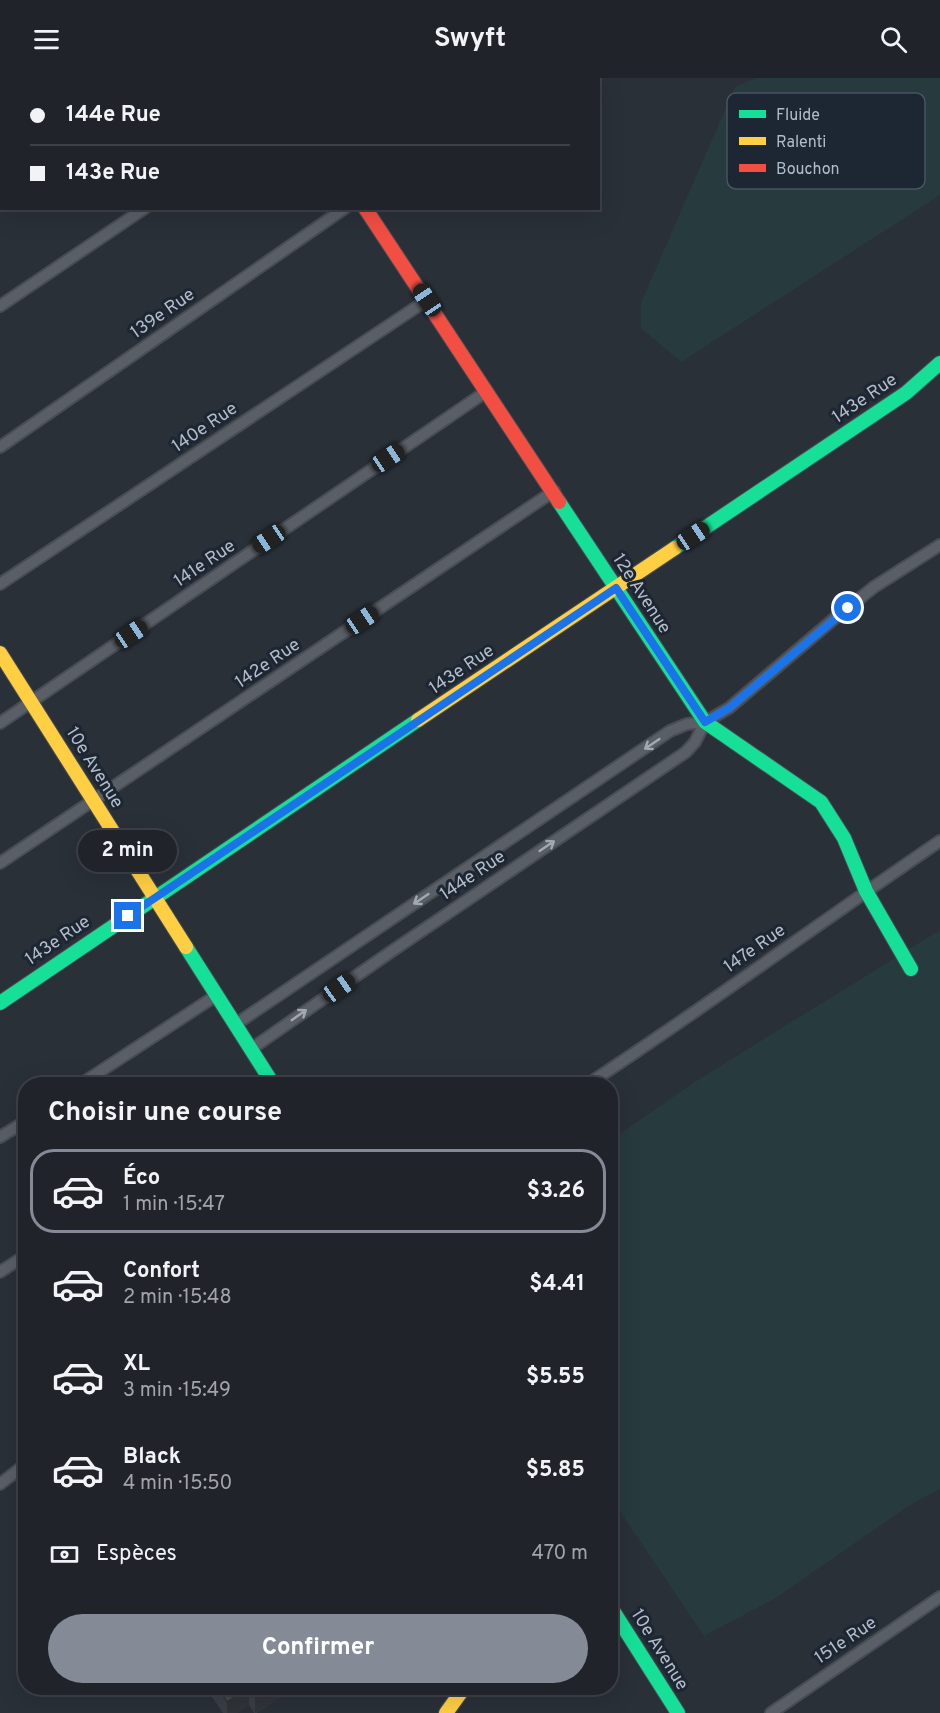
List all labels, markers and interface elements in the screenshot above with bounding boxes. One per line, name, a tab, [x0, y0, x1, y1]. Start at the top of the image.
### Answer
text: Swyft	[434, 22, 506, 56]
icon: menu	[30, 23, 63, 56]
icon: search	[877, 23, 910, 56]
legend	[727, 93, 925, 189]
text: 144e Rue	[66, 102, 161, 129]
text: Fluide	[776, 106, 820, 126]
text: Ralenti	[776, 133, 826, 153]
text: 143e Rue	[66, 160, 160, 187]
text: Bouchon	[776, 160, 840, 180]
car	[409, 280, 445, 320]
street label: 139e Rue	[126, 284, 200, 344]
street label: 143e Rue	[828, 369, 902, 429]
street label: 140e Rue	[168, 398, 242, 458]
car	[368, 440, 408, 476]
car	[673, 518, 713, 554]
car	[249, 521, 289, 557]
street label: 141e Rue	[170, 535, 240, 593]
street label: 12e Avenue	[607, 550, 675, 638]
route start	[834, 594, 861, 621]
car	[342, 602, 382, 638]
car	[111, 616, 151, 652]
street label: 142e Rue	[231, 634, 305, 694]
street label: 143e Rue	[425, 640, 499, 700]
street label: 10e Avenue	[60, 723, 128, 813]
one-way arrow	[644, 738, 661, 750]
callout: 2 min	[78, 829, 178, 871]
text: 2 min	[101, 838, 154, 864]
one-way arrow	[538, 840, 554, 852]
street label: 144e Rue	[436, 846, 510, 906]
one-way arrow	[413, 893, 429, 905]
route end	[114, 902, 141, 929]
street label: 143e Rue	[21, 911, 95, 971]
street label: 147e Rue	[720, 919, 790, 979]
car	[319, 970, 359, 1006]
one-way arrow	[290, 1009, 307, 1021]
text: Choisir une course	[48, 1096, 282, 1130]
icon: car	[51, 1164, 105, 1218]
text: Éco	[123, 1165, 160, 1192]
text: $3.26	[527, 1178, 585, 1205]
text: 1 min · 15:47	[123, 1192, 225, 1218]
icon: car	[51, 1257, 105, 1311]
text: Confort	[123, 1258, 200, 1285]
text: $4.41	[529, 1271, 585, 1298]
text: 2 min · 15:48	[123, 1285, 232, 1311]
icon: car	[51, 1350, 105, 1404]
text: XL	[123, 1351, 150, 1378]
text: $5.55	[526, 1364, 585, 1391]
text: 3 min · 15:49	[123, 1378, 231, 1404]
icon: car	[51, 1443, 105, 1497]
text: Black	[123, 1444, 181, 1471]
text: $5.85	[526, 1457, 585, 1484]
text: 4 min · 15:50	[123, 1471, 232, 1497]
icon: cash	[48, 1538, 81, 1571]
text: Espèces	[96, 1541, 177, 1568]
text: 470 m	[531, 1541, 588, 1567]
street label: 10e Avenue	[625, 1605, 693, 1695]
street label: 151e Rue	[811, 1612, 881, 1670]
button: Confirmer	[48, 1614, 588, 1683]

